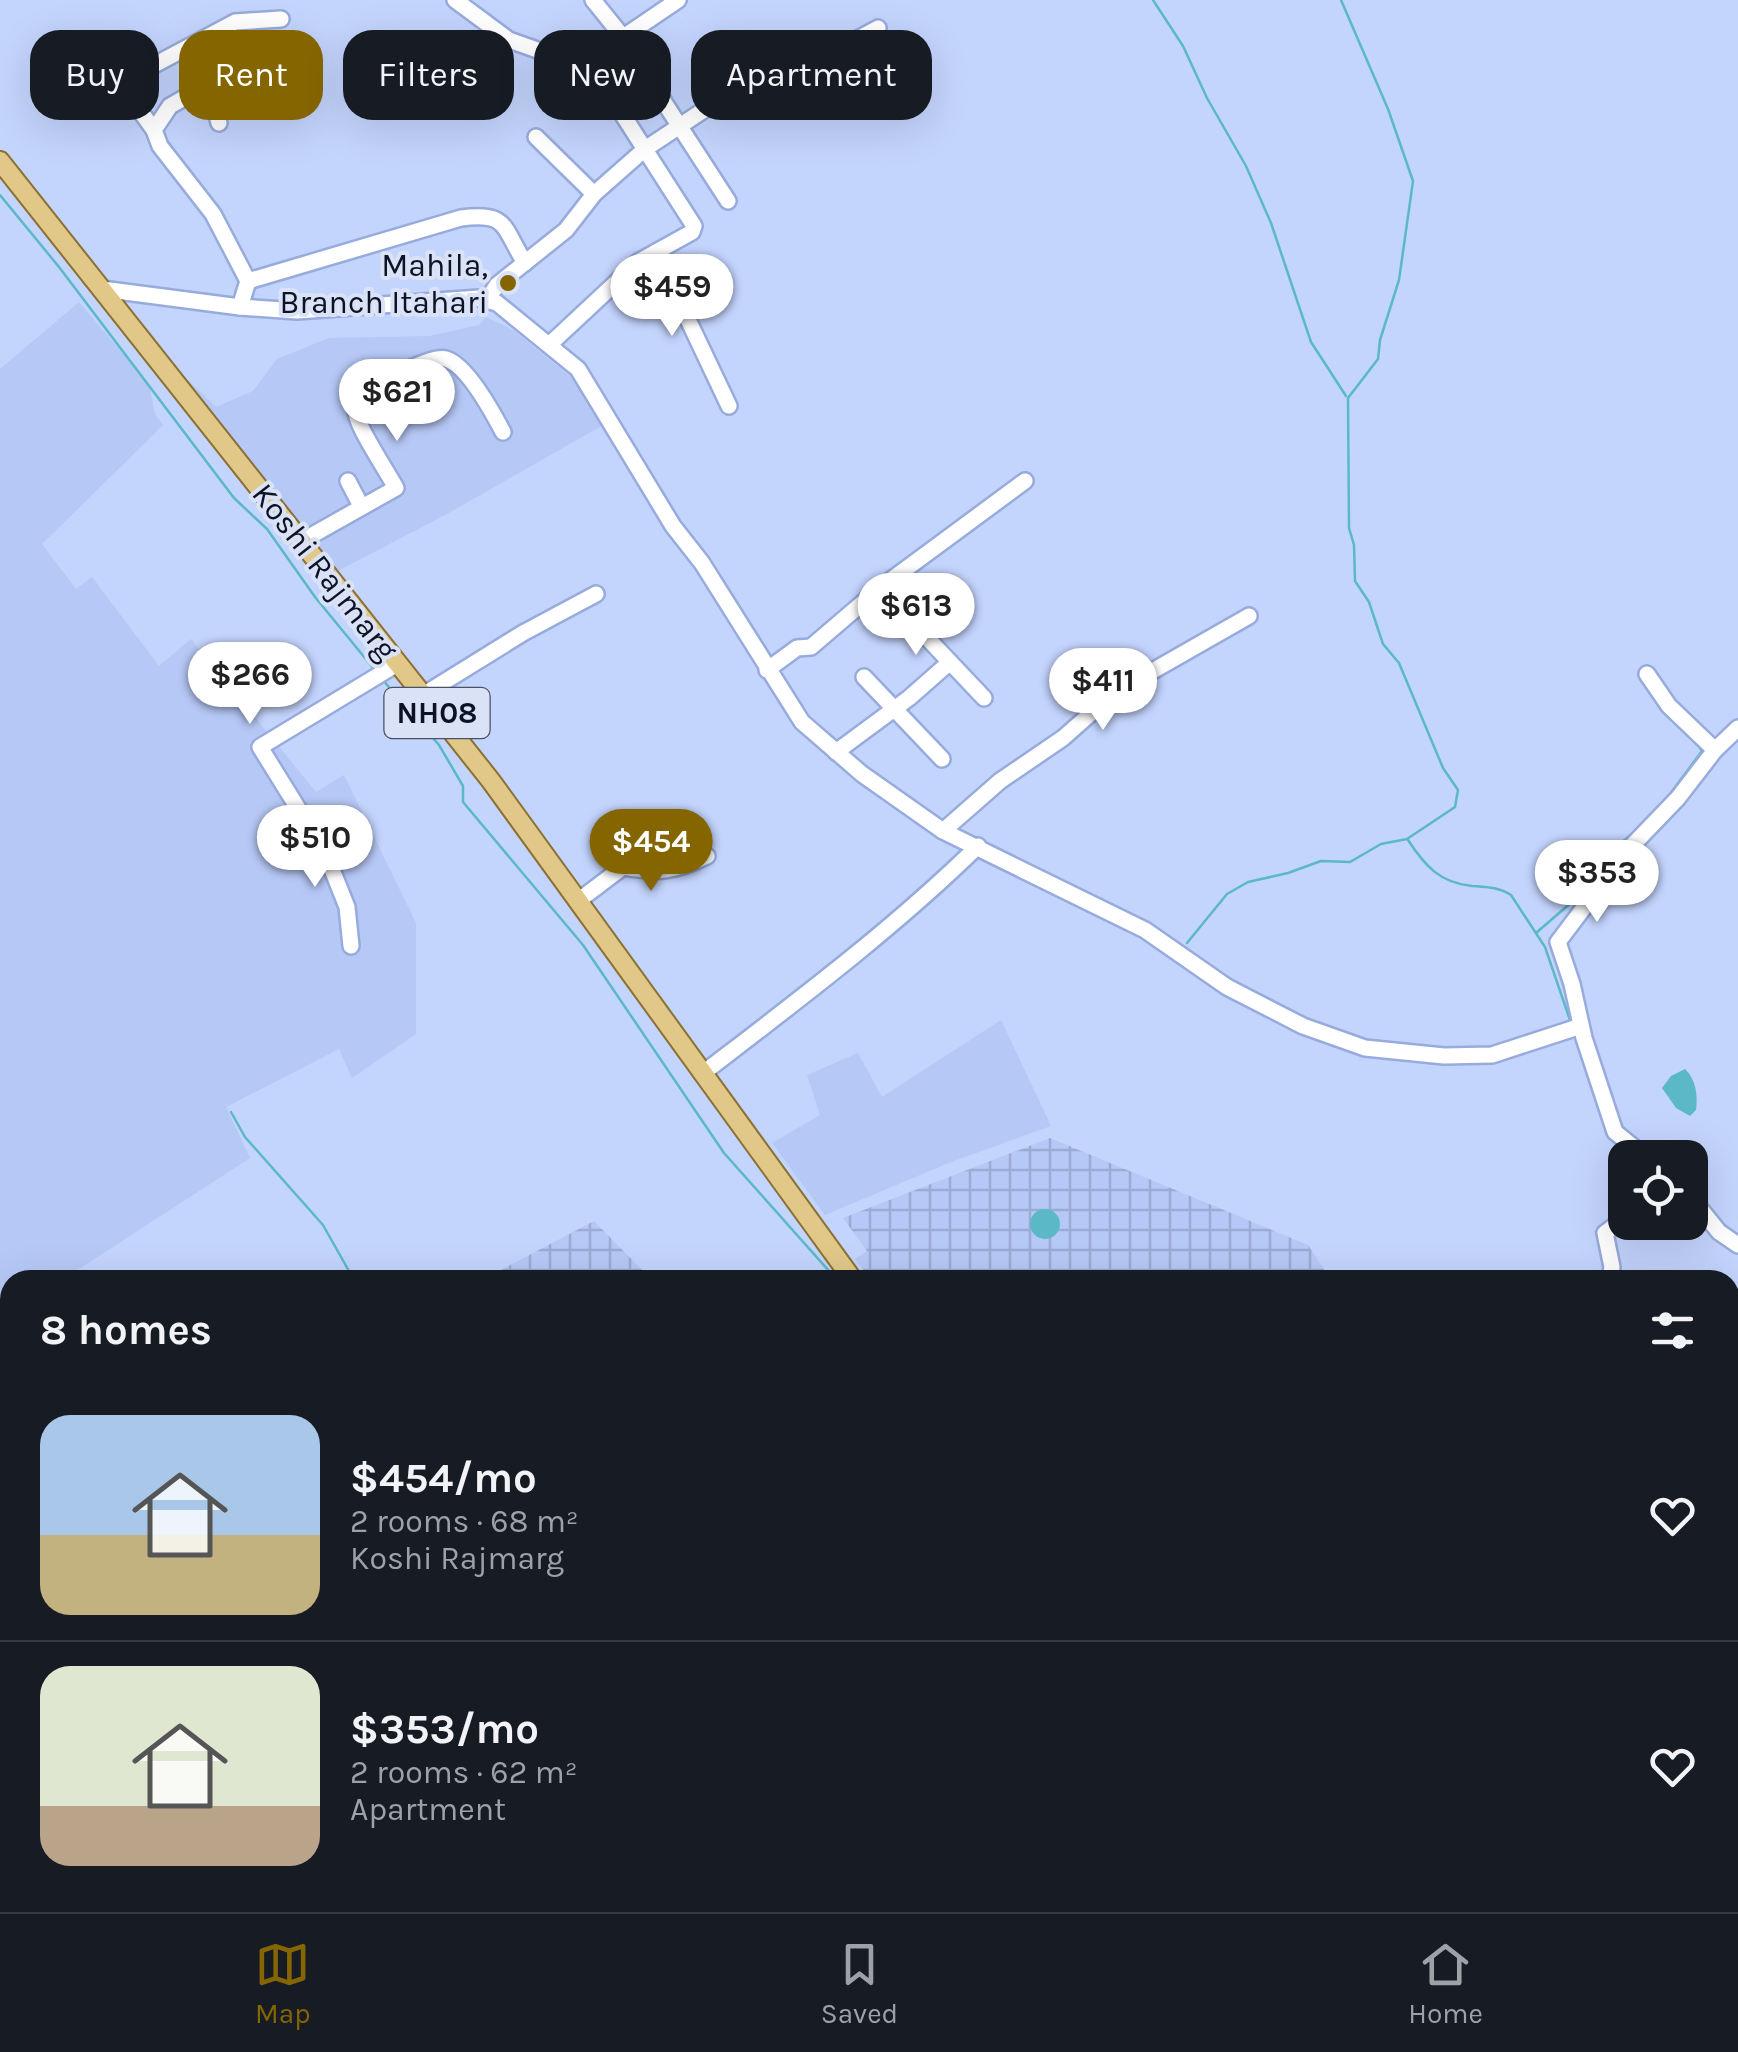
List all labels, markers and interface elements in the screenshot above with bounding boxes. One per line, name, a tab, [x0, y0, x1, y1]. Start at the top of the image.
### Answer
chip: Buy	[30, 30, 159, 120]
chip: Rent	[179, 30, 323, 120]
chip: Filters	[343, 30, 514, 120]
chip: New	[534, 30, 671, 120]
chip: Apartment	[691, 30, 932, 120]
place label: Mahila, Branch Itahari	[280, 247, 488, 321]
pin: $459	[613, 254, 731, 339]
text: $459	[632, 268, 712, 305]
marker: Mahila, Branch Itahari	[497, 272, 519, 294]
pin: $621	[338, 359, 456, 444]
text: $621	[361, 373, 433, 410]
street label: Koshi Rajmarg	[245, 476, 405, 668]
pin: $613	[857, 573, 975, 658]
text: $613	[880, 587, 952, 624]
pin: $266	[191, 642, 309, 727]
pin: $411	[1044, 648, 1162, 733]
text: $266	[210, 656, 290, 693]
text: $411	[1071, 662, 1135, 699]
road number: NH08	[384, 688, 490, 738]
pin: $510	[256, 805, 374, 890]
pin: $454	[592, 809, 710, 894]
text: $510	[279, 819, 351, 856]
text: $454	[612, 823, 690, 860]
pin: $353	[1538, 840, 1656, 925]
text: $353	[1557, 854, 1637, 891]
map controls	[1608, 1140, 1708, 1240]
button: locate	[1608, 1140, 1708, 1240]
icon: filters	[1645, 1303, 1700, 1358]
text: 8 homes	[40, 1305, 212, 1355]
text: $454/mo	[350, 1453, 537, 1503]
icon: home	[120, 1455, 240, 1575]
icon: heart	[1645, 1488, 1700, 1543]
text: 2 rooms · 68 m²	[350, 1503, 579, 1540]
text: Koshi Rajmarg	[350, 1540, 564, 1577]
text: $353/mo	[350, 1704, 539, 1754]
icon: home	[120, 1706, 240, 1826]
icon: heart	[1645, 1739, 1700, 1794]
text: 2 rooms · 62 m²	[350, 1754, 578, 1791]
text: Apartment	[350, 1791, 506, 1828]
tab: Map	[255, 1937, 311, 2030]
tab: Saved	[821, 1937, 898, 2030]
tab: Home	[1408, 1937, 1483, 2030]

